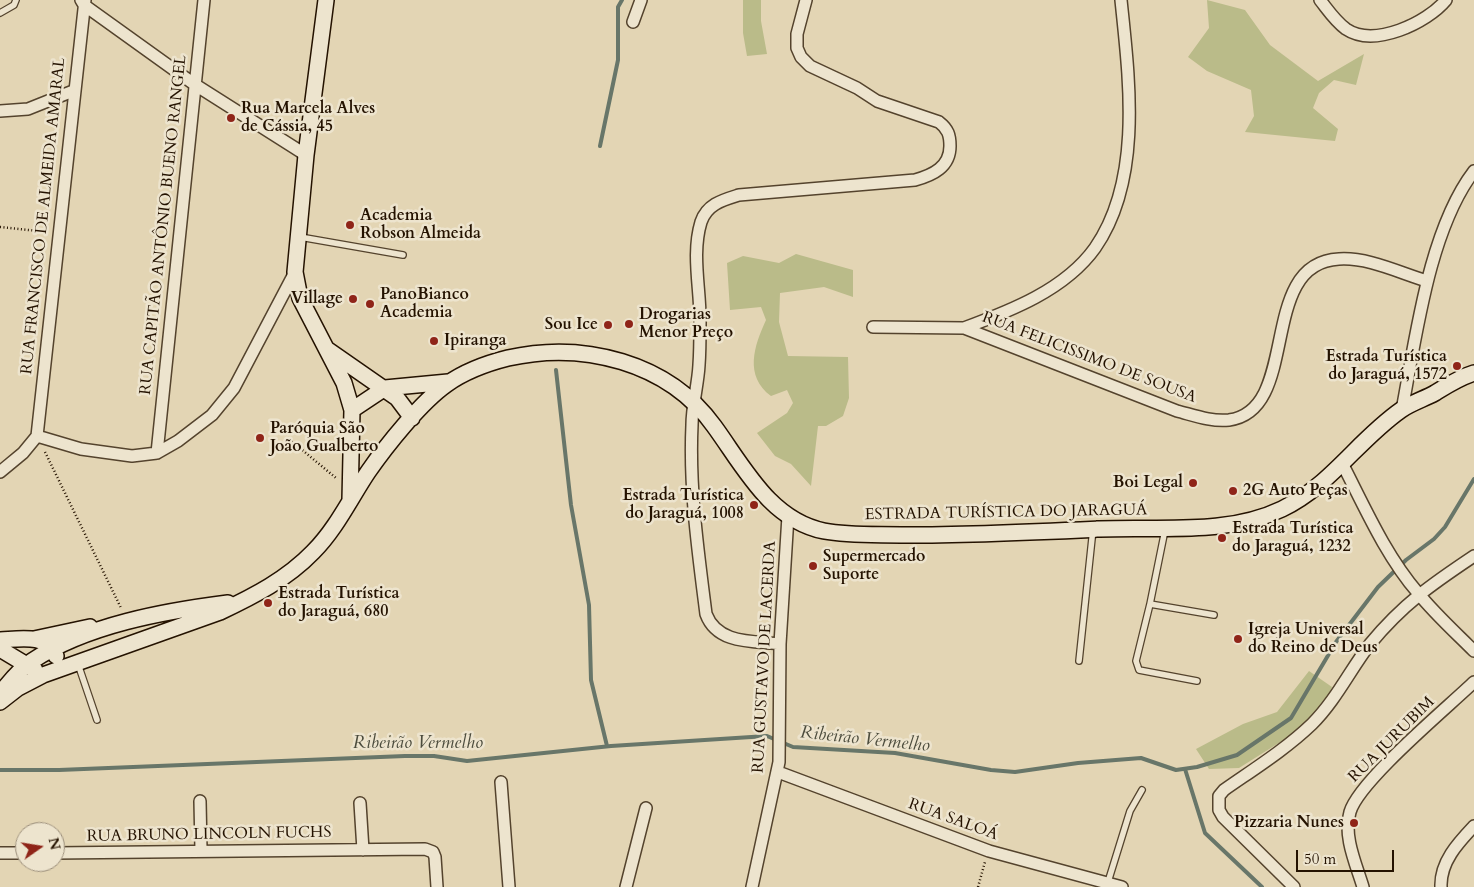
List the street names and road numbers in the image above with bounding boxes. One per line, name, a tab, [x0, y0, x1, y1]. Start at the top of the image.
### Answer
street label: RUA CAPITÃO ANTÔNIO BUENO RANGEL	[137, 54, 191, 396]
street label: RUA FRANCISCO DE ALMEIDA AMARAL	[18, 57, 70, 375]
street label: RUA FELICISSIMO DE SOUSA	[979, 308, 1199, 408]
street label: ESTRADA TURÍSTICA DO JARAGUÁ	[864, 501, 1148, 525]
street label: RUA GUSTAVO DE LACERDA	[749, 540, 781, 774]
street label: RUA JURUBIM	[1345, 693, 1439, 787]
street label: RUA SALOÁ	[905, 795, 1001, 845]
street label: RUA BRUNO LINCOLN FUCHS	[86, 823, 332, 847]

